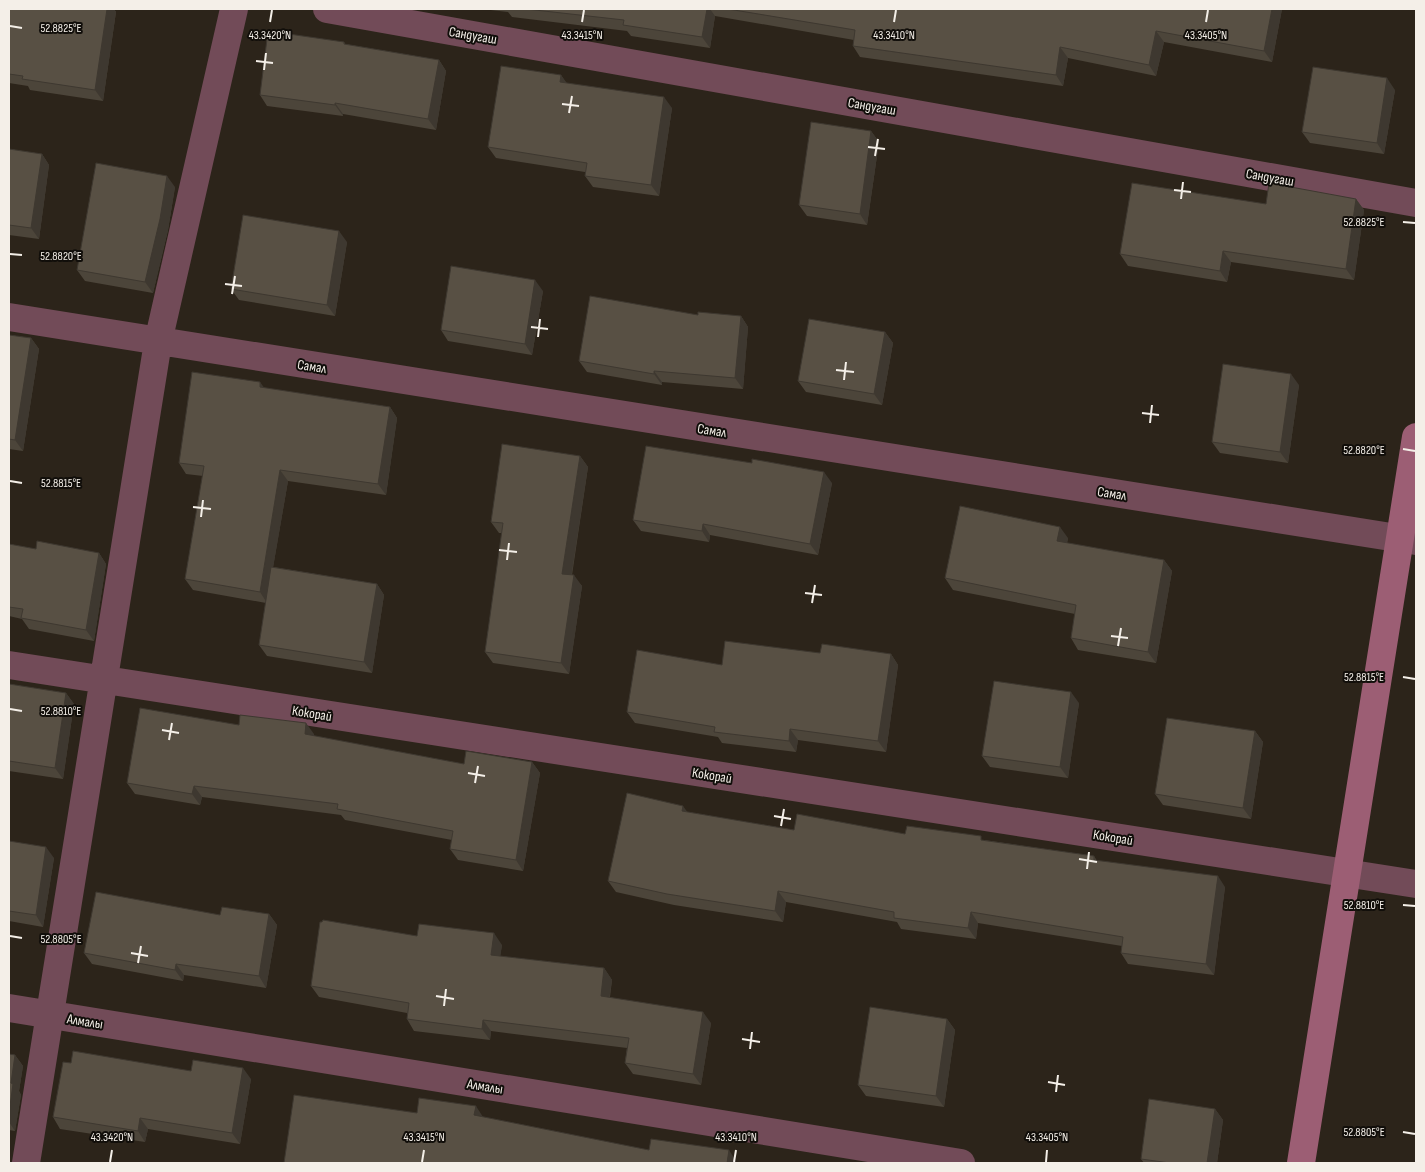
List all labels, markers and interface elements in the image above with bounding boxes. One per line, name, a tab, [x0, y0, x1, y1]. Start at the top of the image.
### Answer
text: 52.8825°E	[41, 21, 82, 36]
street label: Сандугаш	[448, 23, 498, 48]
text: 43.3420°N	[249, 28, 291, 43]
text: 43.3415°N	[561, 28, 603, 43]
text: 43.3410°N	[873, 28, 915, 43]
text: 43.3405°N	[1185, 28, 1227, 43]
street label: Сандугаш	[847, 94, 897, 119]
street label: Сандугаш	[1245, 165, 1295, 190]
text: 52.8825°E	[1344, 215, 1385, 230]
text: 52.8820°E	[40, 249, 82, 264]
street label: Самал	[296, 356, 328, 377]
street label: Самал	[696, 420, 728, 441]
text: 52.8820°E	[1343, 443, 1385, 458]
text: 52.8815°E	[41, 476, 81, 491]
street label: Самал	[1096, 483, 1128, 504]
text: 52.8815°E	[1344, 670, 1384, 685]
street label: Кокорай	[291, 702, 333, 725]
text: 52.8810°E	[41, 704, 81, 719]
street label: Кокорай	[691, 764, 733, 787]
street label: Кокорай	[1092, 826, 1134, 849]
text: 52.8810°E	[1344, 898, 1384, 913]
text: 52.8805°E	[40, 932, 82, 947]
street label: Алмалы	[65, 1010, 104, 1033]
street label: Алмалы	[465, 1075, 504, 1098]
text: 52.8805°E	[1343, 1125, 1385, 1140]
text: 43.3420°N	[91, 1130, 133, 1145]
text: 43.3415°N	[403, 1130, 445, 1145]
text: 43.3410°N	[715, 1130, 757, 1145]
text: 43.3405°N	[1026, 1130, 1068, 1145]

